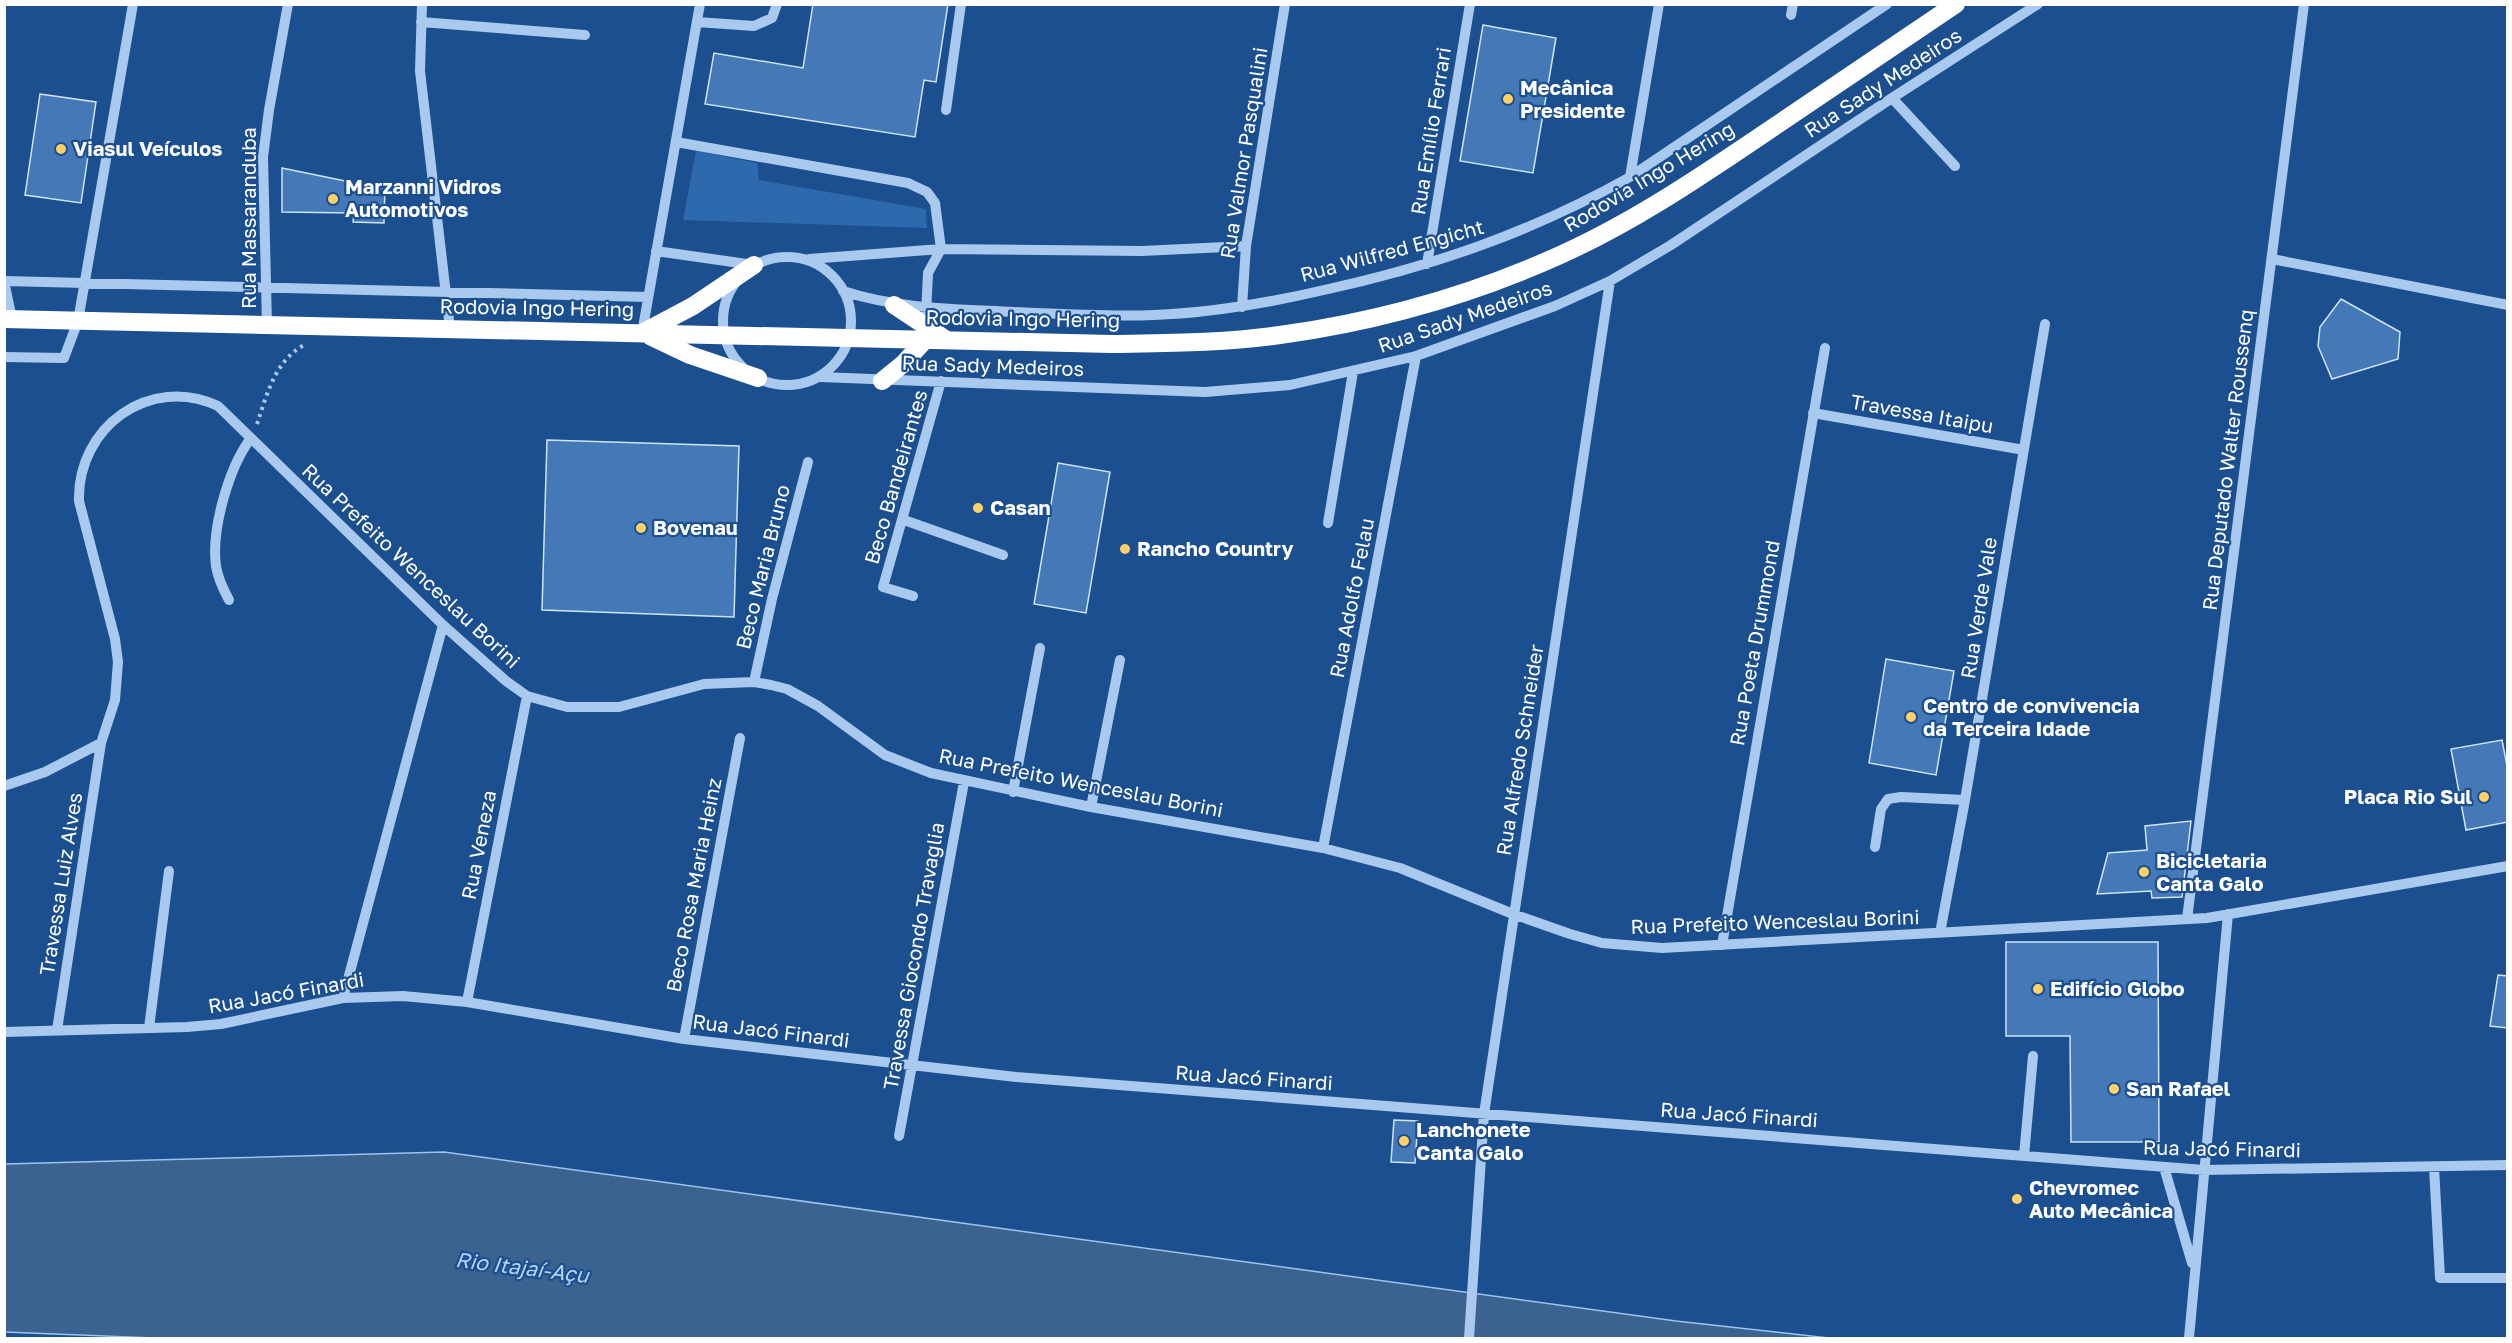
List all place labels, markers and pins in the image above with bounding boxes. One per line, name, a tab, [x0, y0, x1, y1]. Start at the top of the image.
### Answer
place label: Mecânica Presidente	[1520, 75, 1626, 122]
marker: Mecânica Presidente	[1501, 92, 1515, 106]
place label: Viasul Veículos	[73, 136, 223, 160]
marker: Viasul Veículos	[54, 142, 68, 156]
place label: Marzanni Vidros Automotivos	[345, 174, 502, 221]
marker: Marzanni Vidros Automotivos	[326, 192, 340, 206]
place label: Casan	[990, 495, 1051, 519]
marker: Casan	[971, 501, 985, 515]
place label: Bovenau	[653, 515, 738, 539]
marker: Bovenau	[634, 521, 648, 535]
place label: Rancho Country	[1137, 536, 1293, 560]
marker: Rancho Country	[1118, 542, 1132, 556]
place label: Centro de convivencia da Terceira Idade	[1923, 693, 2140, 740]
marker: Centro de convivencia da Terceira Idade	[1904, 710, 1918, 724]
place label: Placa Rio Sul	[2344, 784, 2472, 808]
marker: Placa Rio Sul	[2477, 790, 2491, 804]
place label: Bicicletaria Canta Galo	[2156, 848, 2267, 895]
marker: Bicicletaria Canta Galo	[2137, 865, 2151, 879]
place label: Edifício Globo	[2050, 976, 2185, 1000]
marker: Edifício Globo	[2031, 982, 2045, 996]
place label: San Rafael	[2126, 1076, 2231, 1100]
marker: San Rafael	[2107, 1082, 2121, 1096]
place label: Lanchonete Canta Galo	[1416, 1117, 1531, 1164]
marker: Lanchonete Canta Galo	[1397, 1134, 1411, 1148]
place label: Chevromec Auto Mecânica	[2029, 1175, 2173, 1222]
marker: Chevromec Auto Mecânica	[2010, 1192, 2024, 1206]

